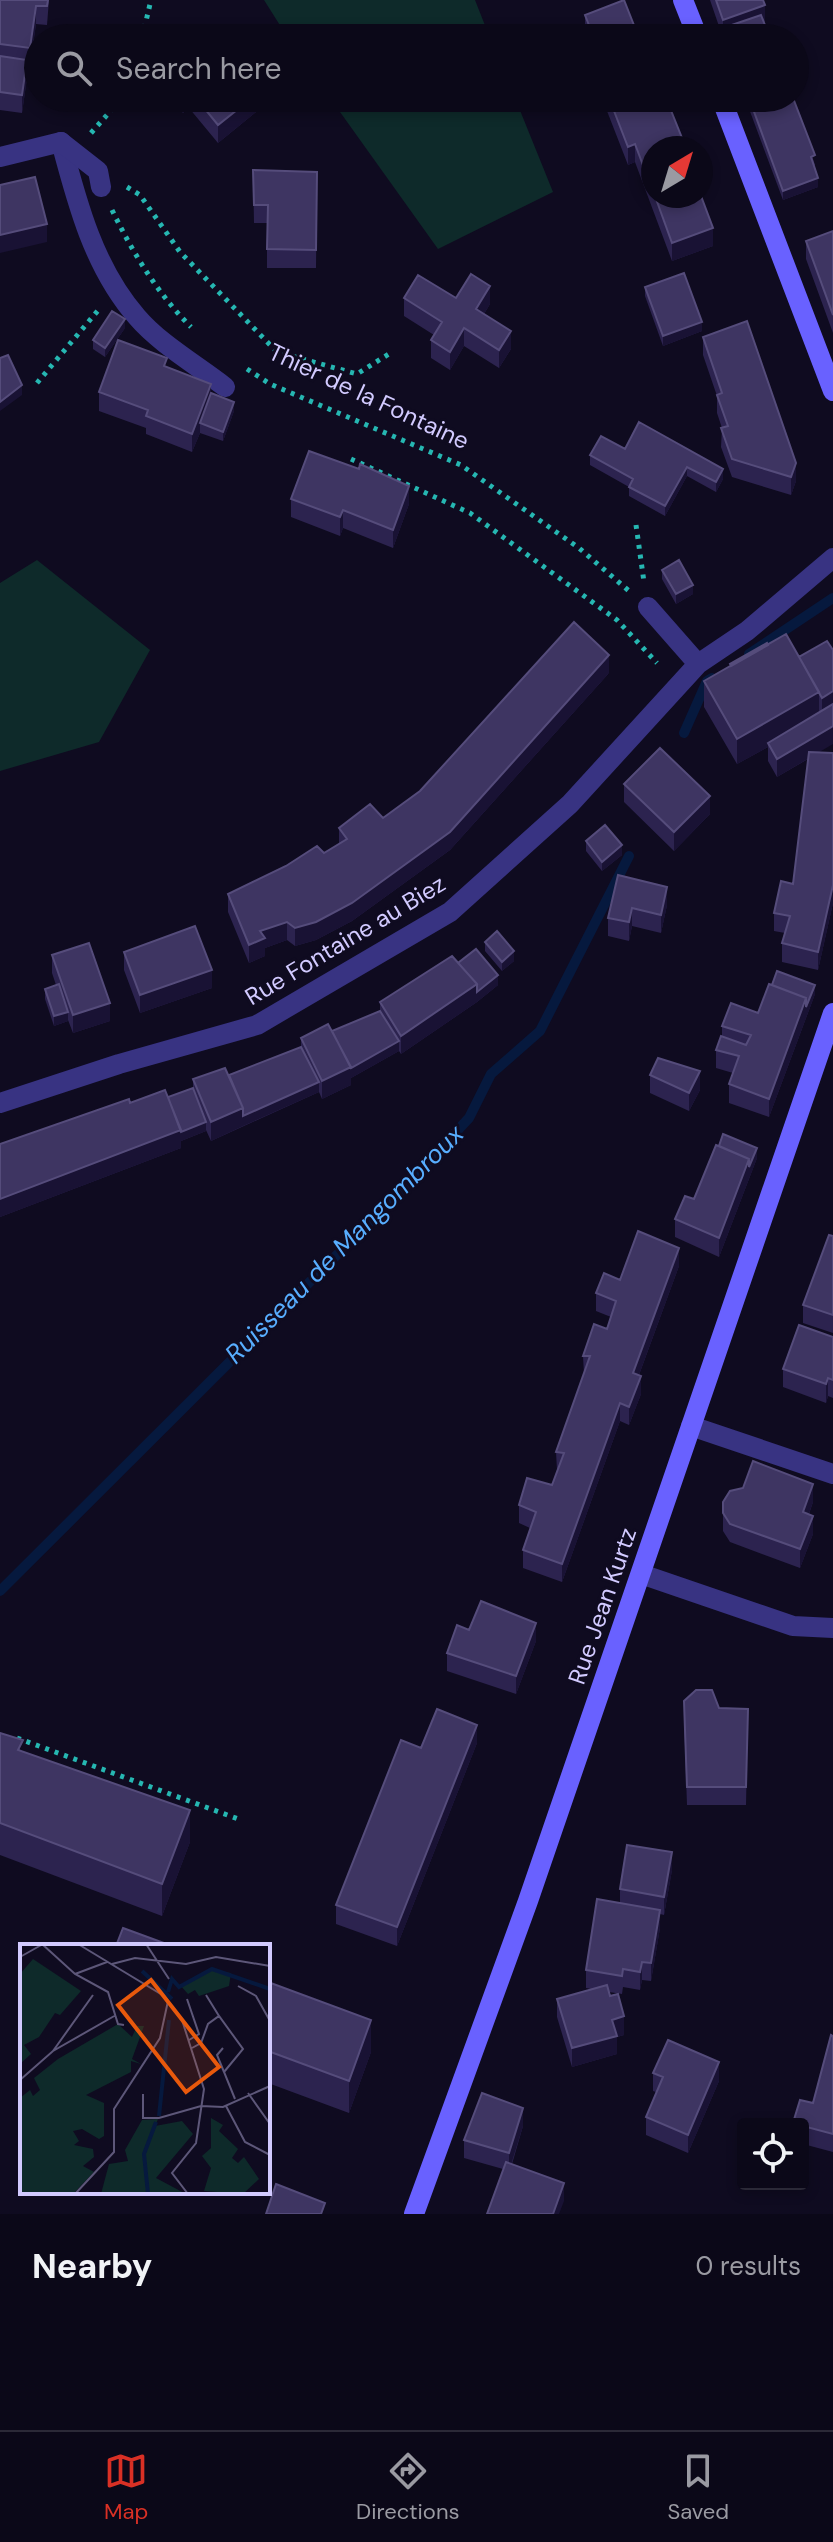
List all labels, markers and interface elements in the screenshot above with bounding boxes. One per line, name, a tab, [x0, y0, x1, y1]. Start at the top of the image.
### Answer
search box	[24, 24, 809, 112]
icon: search	[52, 46, 96, 90]
text: Search here	[116, 49, 282, 88]
north arrow	[641, 136, 713, 208]
street label: Thier de la Fontaine	[264, 336, 474, 456]
street label: Rue Fontaine au Biez	[239, 868, 451, 1012]
water label: Ruisseau de Mangombroux	[217, 1117, 471, 1371]
street label: Rue Jean Kurtz	[561, 1524, 643, 1688]
inset map	[20, 1944, 270, 2194]
map controls	[737, 2118, 809, 2190]
button: locate	[737, 2118, 809, 2190]
text: Nearby	[32, 2244, 152, 2289]
text: 0 results	[695, 2249, 801, 2283]
tab: Map	[104, 2449, 148, 2526]
tab: Directions	[356, 2449, 460, 2526]
tab: Saved	[667, 2449, 729, 2526]

